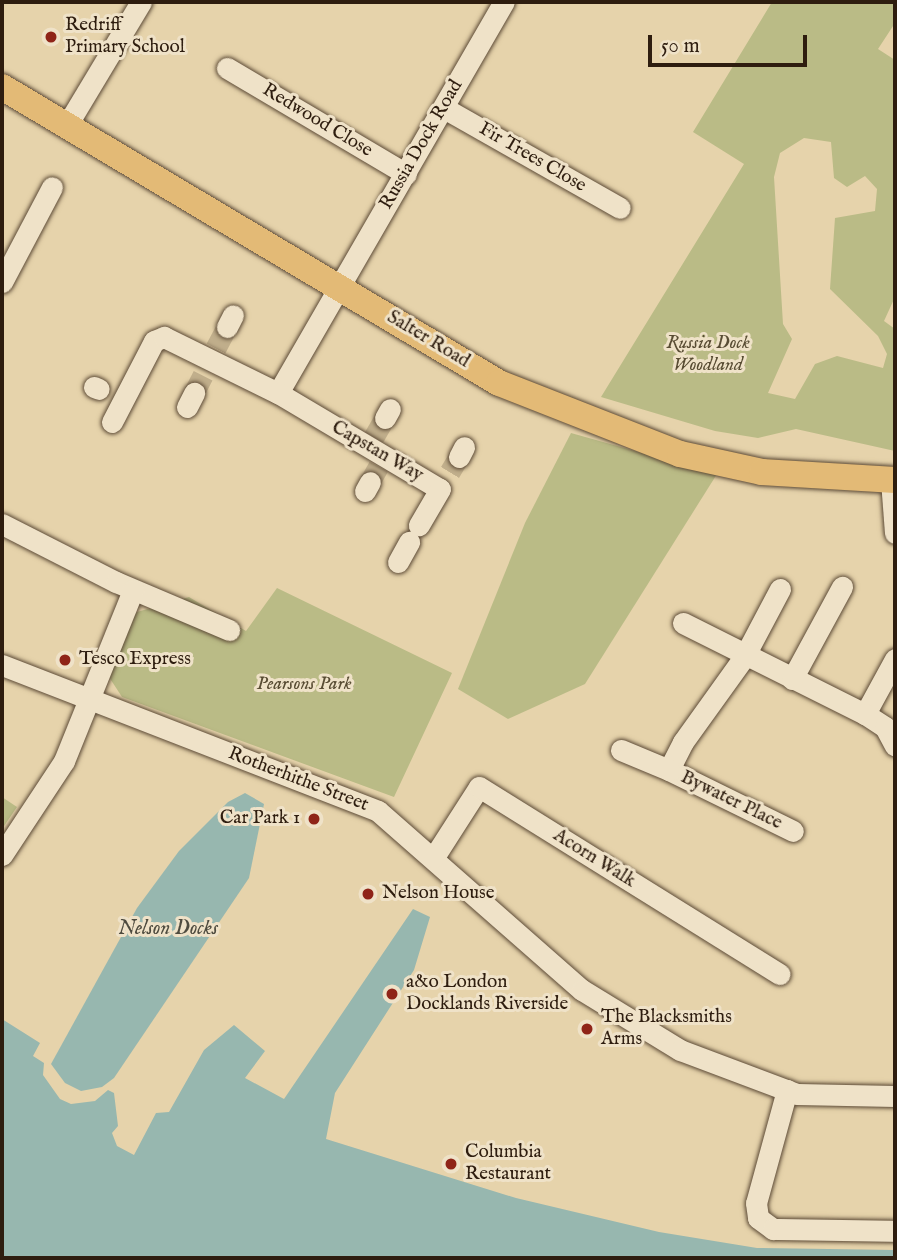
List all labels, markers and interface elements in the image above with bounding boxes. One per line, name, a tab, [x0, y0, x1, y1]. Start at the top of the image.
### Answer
place label: Redriff Primary School	[65, 15, 185, 59]
scale bar	[652, 21, 811, 65]
marker: Redriff Primary School	[43, 29, 59, 45]
text: 50 m	[661, 33, 700, 60]
street label: Russia Dock Road	[376, 76, 468, 214]
street label: Redwood Close	[258, 79, 376, 163]
street label: Fir Trees Close	[474, 118, 590, 198]
street label: Salter Road	[382, 306, 474, 374]
park label: Russia Dock Woodland	[666, 333, 750, 377]
street label: Capstan Way	[327, 417, 427, 487]
place label: Tesco Express	[79, 649, 191, 671]
marker: Tesco Express	[57, 652, 73, 668]
park label: Pearsons Park	[256, 674, 352, 696]
street label: Rotherhithe Street	[225, 743, 371, 817]
street label: Bywater Place	[676, 767, 786, 835]
place label: Car Park 1	[220, 808, 300, 830]
marker: Car Park 1	[306, 811, 322, 827]
street label: Acorn Walk	[549, 825, 639, 893]
place label: Nelson House	[382, 883, 494, 905]
marker: Nelson House	[360, 886, 376, 902]
water label: Nelson Docks	[118, 916, 218, 942]
place label: a&o London Docklands Riverside	[406, 972, 568, 1016]
marker: a&o London Docklands Riverside	[384, 986, 400, 1002]
place label: The Blacksmiths Arms	[601, 1007, 732, 1051]
marker: The Blacksmiths Arms	[579, 1021, 595, 1037]
place label: Columbia Restaurant	[465, 1142, 551, 1186]
marker: Columbia Restaurant	[443, 1156, 459, 1172]

